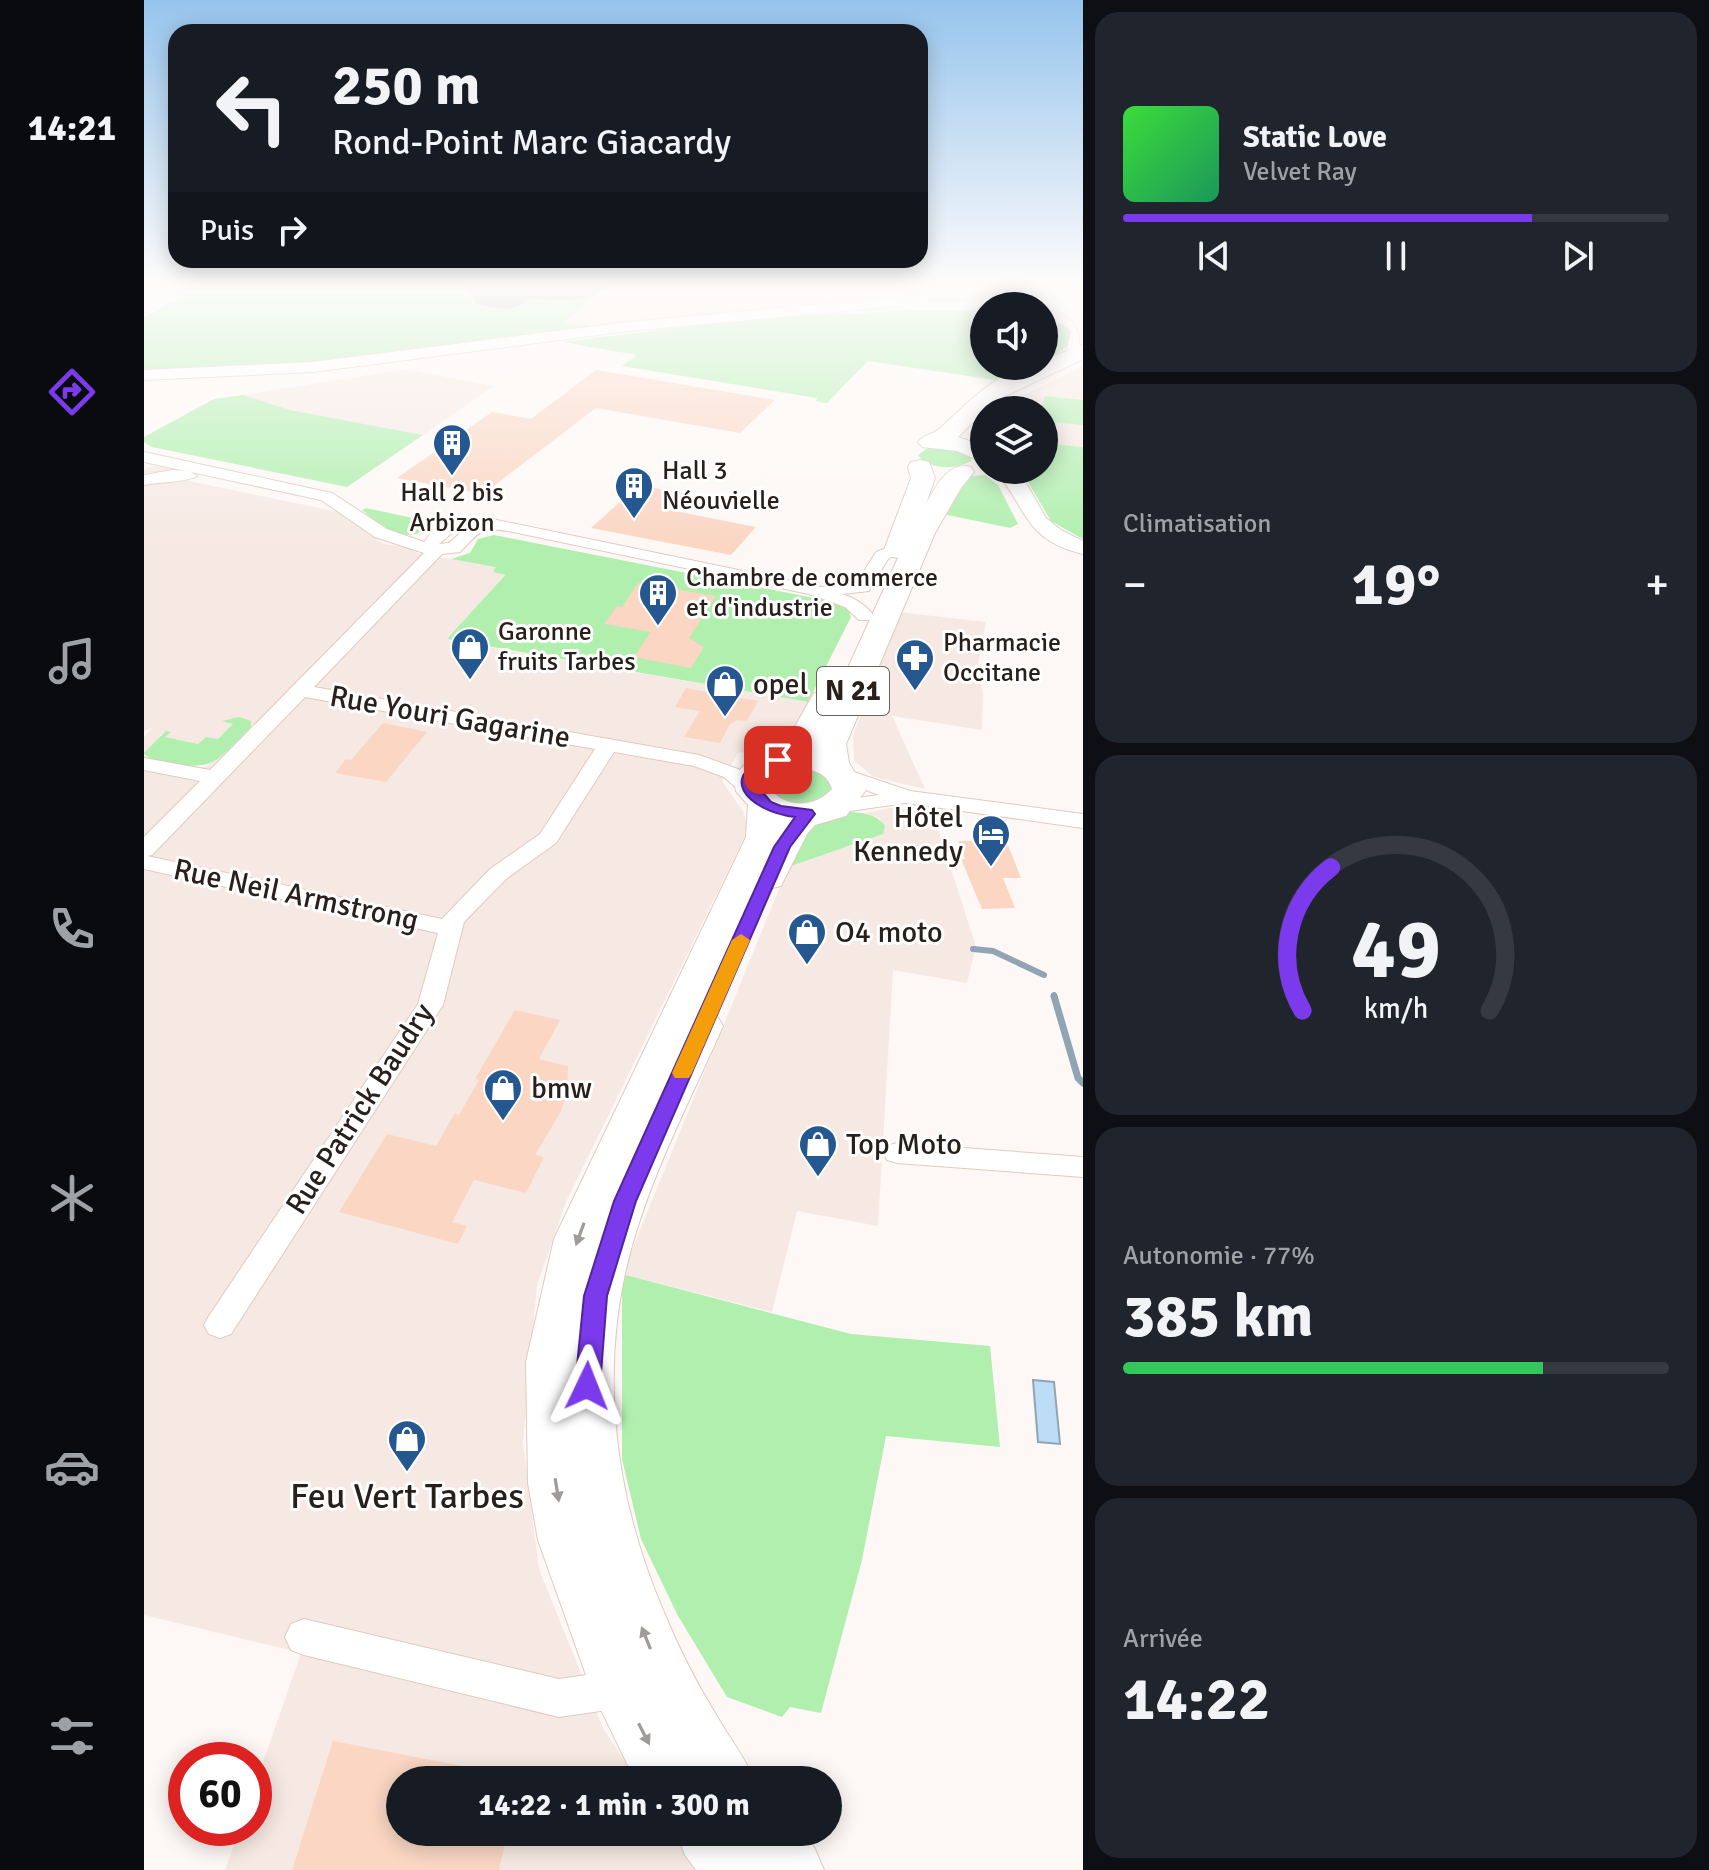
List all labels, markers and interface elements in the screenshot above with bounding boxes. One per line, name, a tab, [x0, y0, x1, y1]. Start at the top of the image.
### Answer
text: 250 m	[332, 51, 480, 120]
icon: left	[200, 56, 304, 160]
text: 14:21	[28, 106, 116, 151]
text: Static Love	[1243, 119, 1387, 156]
text: Rond-Point Marc Giacardy	[332, 120, 731, 165]
text: Velvet Ray	[1243, 156, 1357, 188]
icon: right	[270, 208, 314, 252]
text: Puis	[200, 212, 254, 249]
icon: previous	[1192, 234, 1236, 278]
icon: pause	[1374, 234, 1418, 278]
icon: next	[1556, 234, 1600, 278]
map controls	[970, 292, 1058, 484]
button: sound	[970, 292, 1058, 380]
icon: directions	[44, 364, 100, 420]
button: layers	[970, 396, 1058, 484]
building icon: Hall 2 bis Arbizon	[431, 422, 473, 477]
place label: Hall 3 Néouvielle	[662, 455, 780, 517]
building icon: Hall 3 Néouvielle	[613, 465, 655, 520]
place label: Hall 2 bis Arbizon	[400, 477, 504, 539]
text: Climatisation	[1123, 508, 1272, 540]
text: 19°	[1352, 548, 1440, 622]
text: −	[1123, 558, 1147, 612]
text: +	[1645, 558, 1669, 612]
place label: Chambre de commerce et d'industrie	[686, 562, 938, 624]
building icon: Chambre de commerce et d'industrie	[637, 572, 679, 627]
place label: Garonne fruits Tarbes	[498, 616, 636, 678]
shop icon: Garonne fruits Tarbes	[449, 626, 491, 681]
place label: Pharmacie Occitane	[943, 627, 1061, 689]
icon: music	[44, 633, 100, 689]
pharmacy icon: Pharmacie Occitane	[894, 637, 936, 692]
shop icon: opel	[704, 663, 746, 718]
place label: opel	[753, 666, 808, 703]
road number: N 21	[817, 667, 889, 715]
street label: Rue Youri Gagarine	[327, 678, 573, 756]
pin	[744, 726, 812, 794]
icon: arrive	[756, 738, 800, 782]
place label: Hôtel Kennedy	[853, 799, 963, 870]
hotel icon: Hôtel Kennedy	[970, 813, 1012, 868]
street label: Rue Neil Armstrong	[170, 851, 422, 939]
text: 49	[1351, 899, 1441, 1001]
icon: phone	[44, 901, 100, 957]
shop icon: O4 moto	[786, 911, 828, 966]
place label: O4 moto	[835, 914, 943, 951]
text: km/h	[1364, 991, 1428, 1026]
street label: Rue Patrick Baudry	[278, 997, 442, 1221]
shop icon: bmw	[482, 1067, 524, 1122]
place label: bmw	[531, 1070, 592, 1107]
shop icon: Top Moto	[797, 1123, 839, 1178]
place label: Top Moto	[846, 1126, 962, 1163]
icon: climate	[44, 1170, 100, 1226]
one-way arrow	[573, 1222, 586, 1246]
text: Autonomie · 77%	[1123, 1240, 1315, 1272]
text: 385 km	[1123, 1280, 1313, 1354]
position arrow	[545, 1344, 629, 1428]
shop icon: Feu Vert Tarbes	[386, 1418, 428, 1473]
icon: car	[44, 1439, 100, 1495]
place label: Feu Vert Tarbes	[290, 1474, 524, 1519]
one-way arrow	[551, 1478, 564, 1503]
text: Arrivée	[1123, 1623, 1203, 1655]
one-way arrow	[639, 1626, 652, 1650]
text: 14:22	[1123, 1663, 1270, 1737]
icon: filters	[44, 1708, 100, 1764]
one-way arrow	[637, 1723, 650, 1746]
speed limit sign: 60	[168, 1742, 272, 1846]
text: 14:22 · 1 min · 300 m	[478, 1787, 750, 1824]

